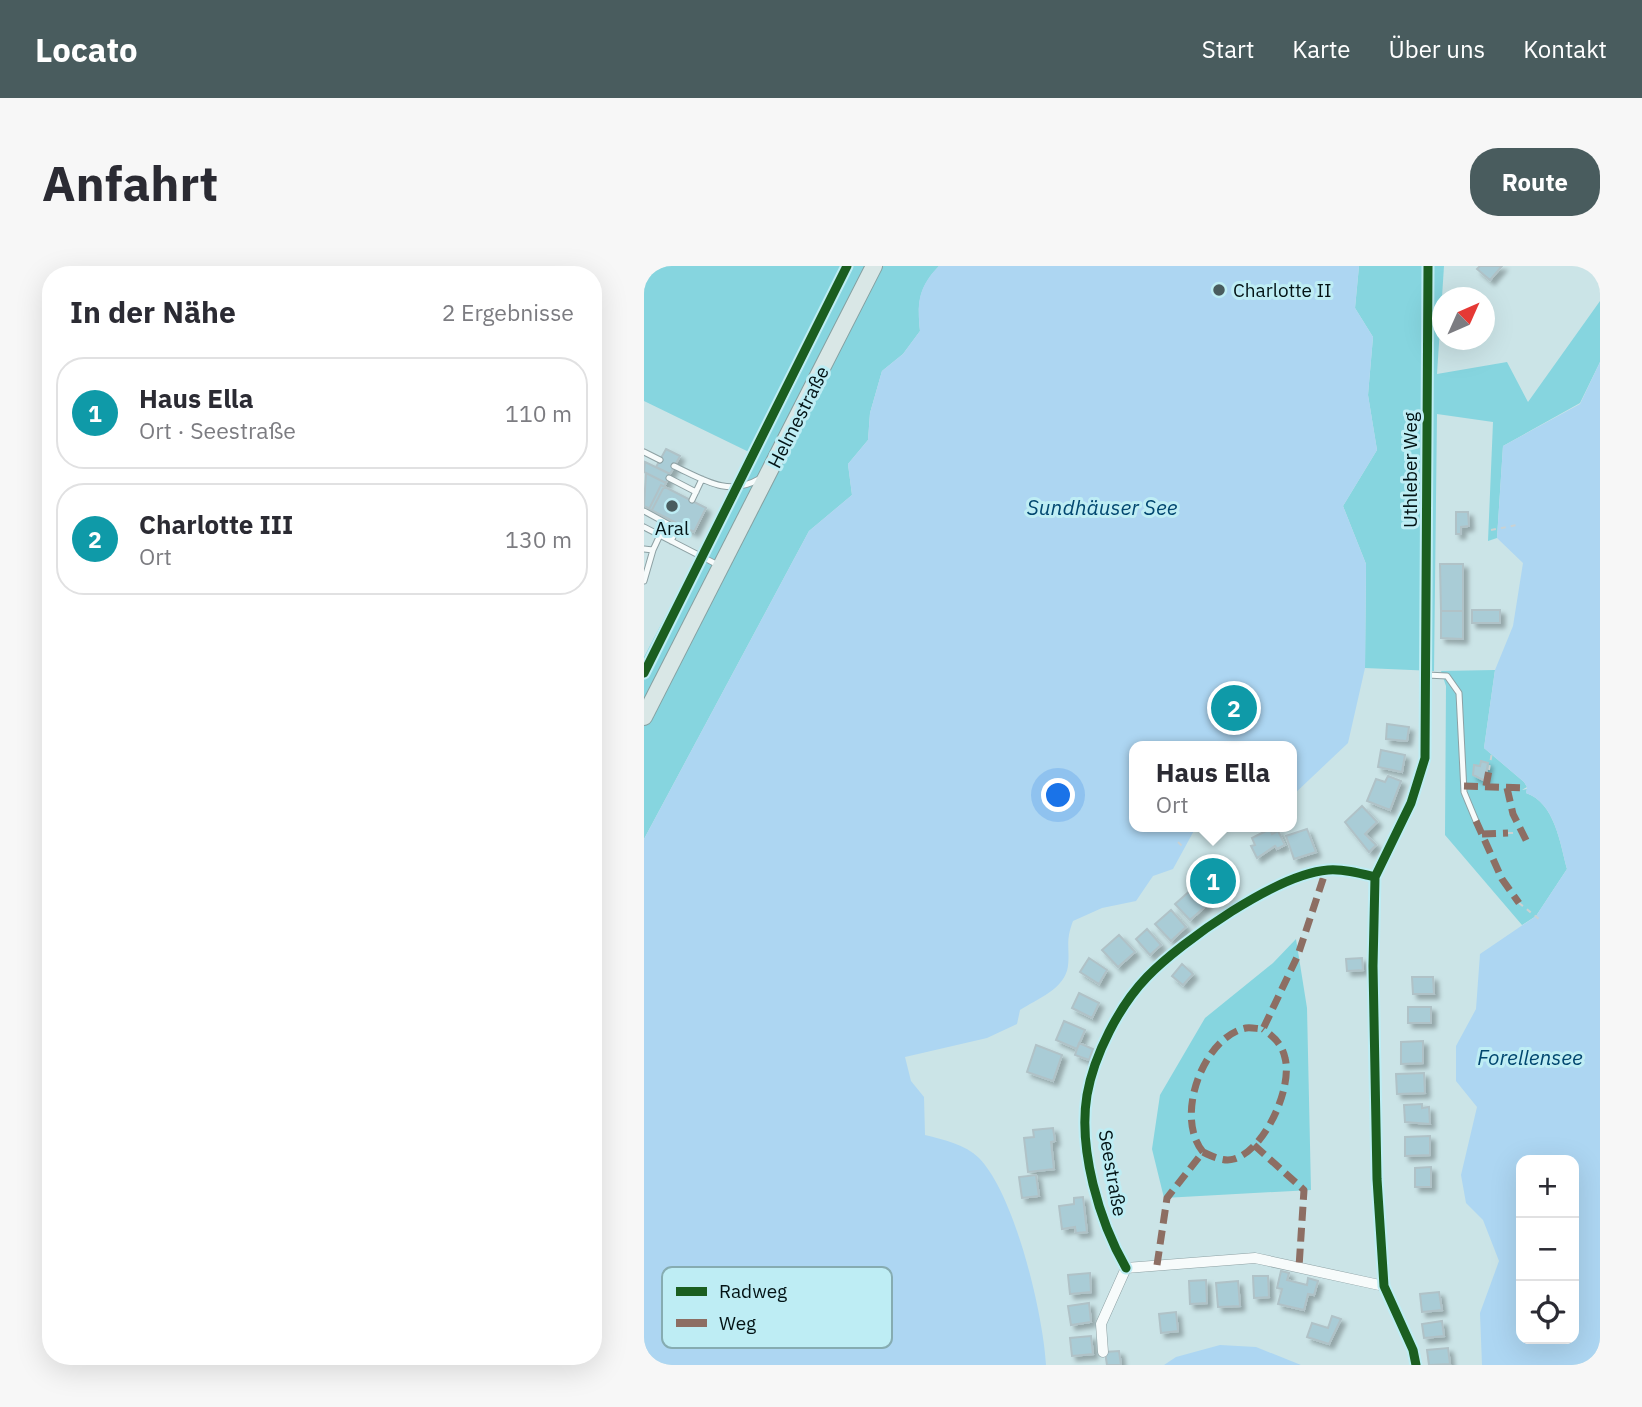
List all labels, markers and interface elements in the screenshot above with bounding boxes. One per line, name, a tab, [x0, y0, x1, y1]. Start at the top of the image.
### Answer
text: Locato	[35, 28, 138, 71]
text: Start	[1202, 33, 1254, 65]
text: Karte	[1292, 33, 1350, 65]
text: Über uns	[1388, 33, 1485, 65]
text: Kontakt	[1523, 33, 1607, 65]
button: Route	[1470, 148, 1600, 216]
text: Anfahrt	[42, 151, 218, 214]
place label: Charlotte II	[1233, 278, 1332, 302]
marker: Charlotte II	[1211, 282, 1227, 298]
north arrow	[1432, 287, 1495, 350]
text: In der Nähe	[70, 292, 236, 331]
text: 2 Ergebnisse	[442, 297, 574, 327]
street label: Helmestraße	[762, 362, 834, 472]
text: Haus Ella	[139, 381, 253, 415]
text: 1	[88, 398, 102, 428]
text: 110 m	[505, 398, 572, 428]
street label: Uthleber Weg	[1398, 412, 1422, 528]
text: Ort · Seestraße	[139, 415, 296, 445]
water label: Sundhäuser See	[1027, 493, 1178, 521]
marker: Aral	[664, 498, 680, 514]
text: Charlotte III	[139, 507, 293, 541]
place label: Aral	[655, 516, 689, 540]
text: 2	[88, 524, 102, 554]
text: 130 m	[505, 524, 572, 554]
text: Ort	[139, 541, 172, 571]
pin: 2	[1211, 682, 1257, 734]
popup	[1129, 741, 1297, 832]
text: Haus Ella	[1156, 755, 1270, 789]
your location	[1041, 778, 1075, 812]
text: Ort	[1156, 789, 1189, 819]
pin: 1	[1190, 855, 1236, 907]
water label: Forellensee	[1477, 1043, 1583, 1071]
street label: Seestraße	[1094, 1128, 1132, 1218]
map controls	[1516, 1155, 1579, 1344]
button: +	[1516, 1155, 1579, 1218]
button: −	[1516, 1218, 1579, 1281]
legend	[662, 1267, 892, 1348]
text: Radweg	[719, 1279, 787, 1303]
button: locate	[1516, 1281, 1579, 1344]
text: Weg	[719, 1311, 756, 1335]

